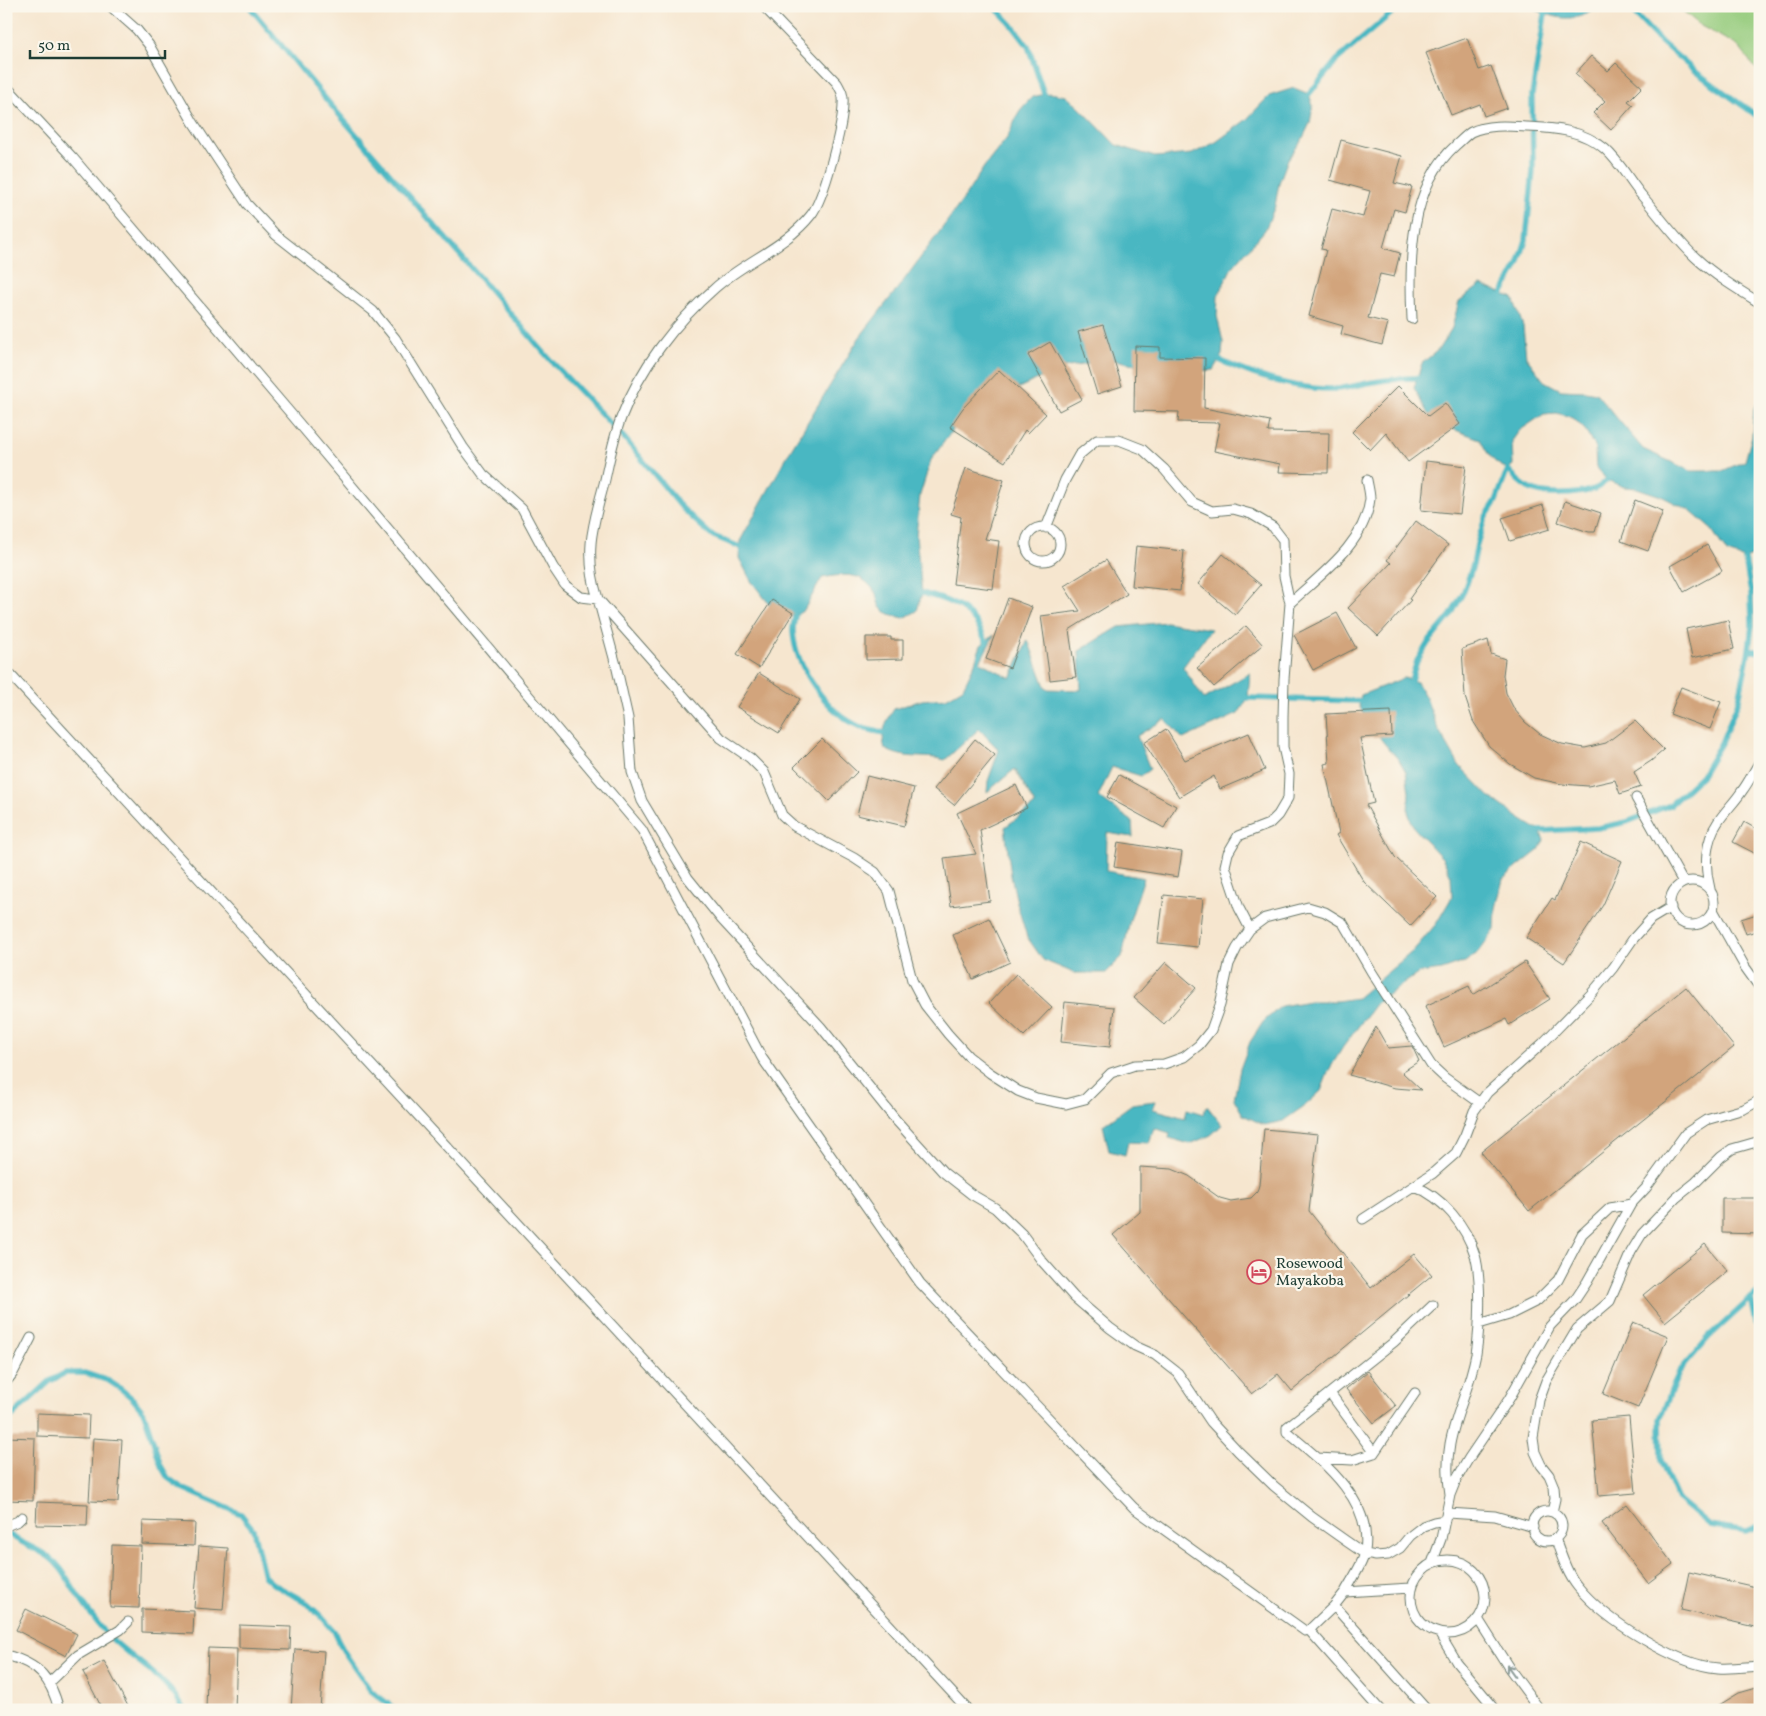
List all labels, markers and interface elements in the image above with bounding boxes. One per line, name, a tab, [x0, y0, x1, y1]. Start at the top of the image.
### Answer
scale bar	[30, 28, 165, 60]
text: 50 m	[38, 36, 70, 57]
place label: Rosewood Mayakoba	[1276, 1254, 1344, 1292]
hotel icon: Rosewood Mayakoba	[1246, 1259, 1272, 1285]
one-way arrow	[1506, 1664, 1516, 1678]

